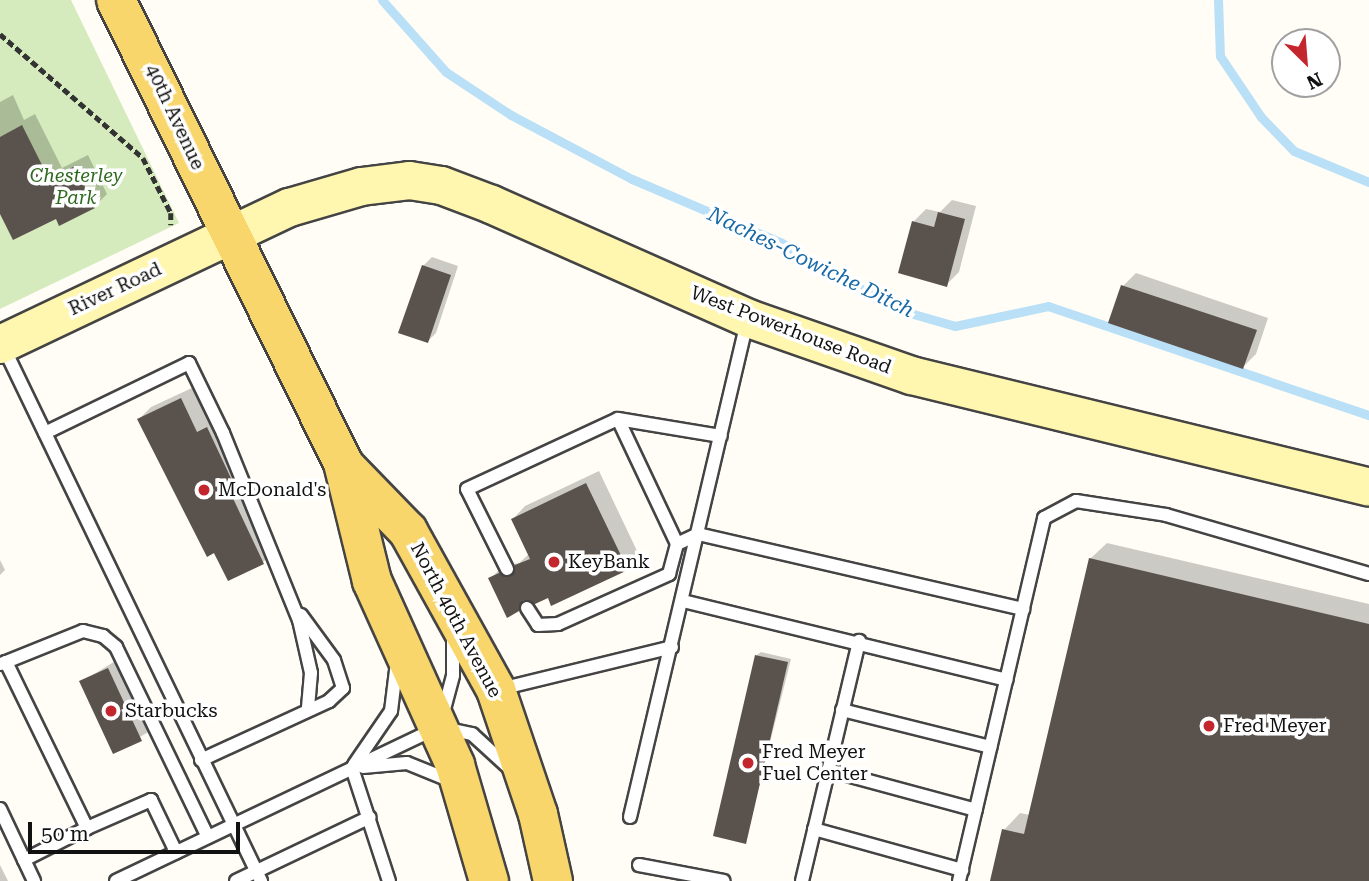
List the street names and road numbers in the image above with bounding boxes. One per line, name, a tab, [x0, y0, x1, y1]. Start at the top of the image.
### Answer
street label: 40th Avenue	[141, 61, 209, 173]
street label: River Road	[65, 258, 165, 320]
street label: West Powerhouse Road	[687, 281, 895, 379]
street label: North 40th Avenue	[405, 538, 507, 702]

